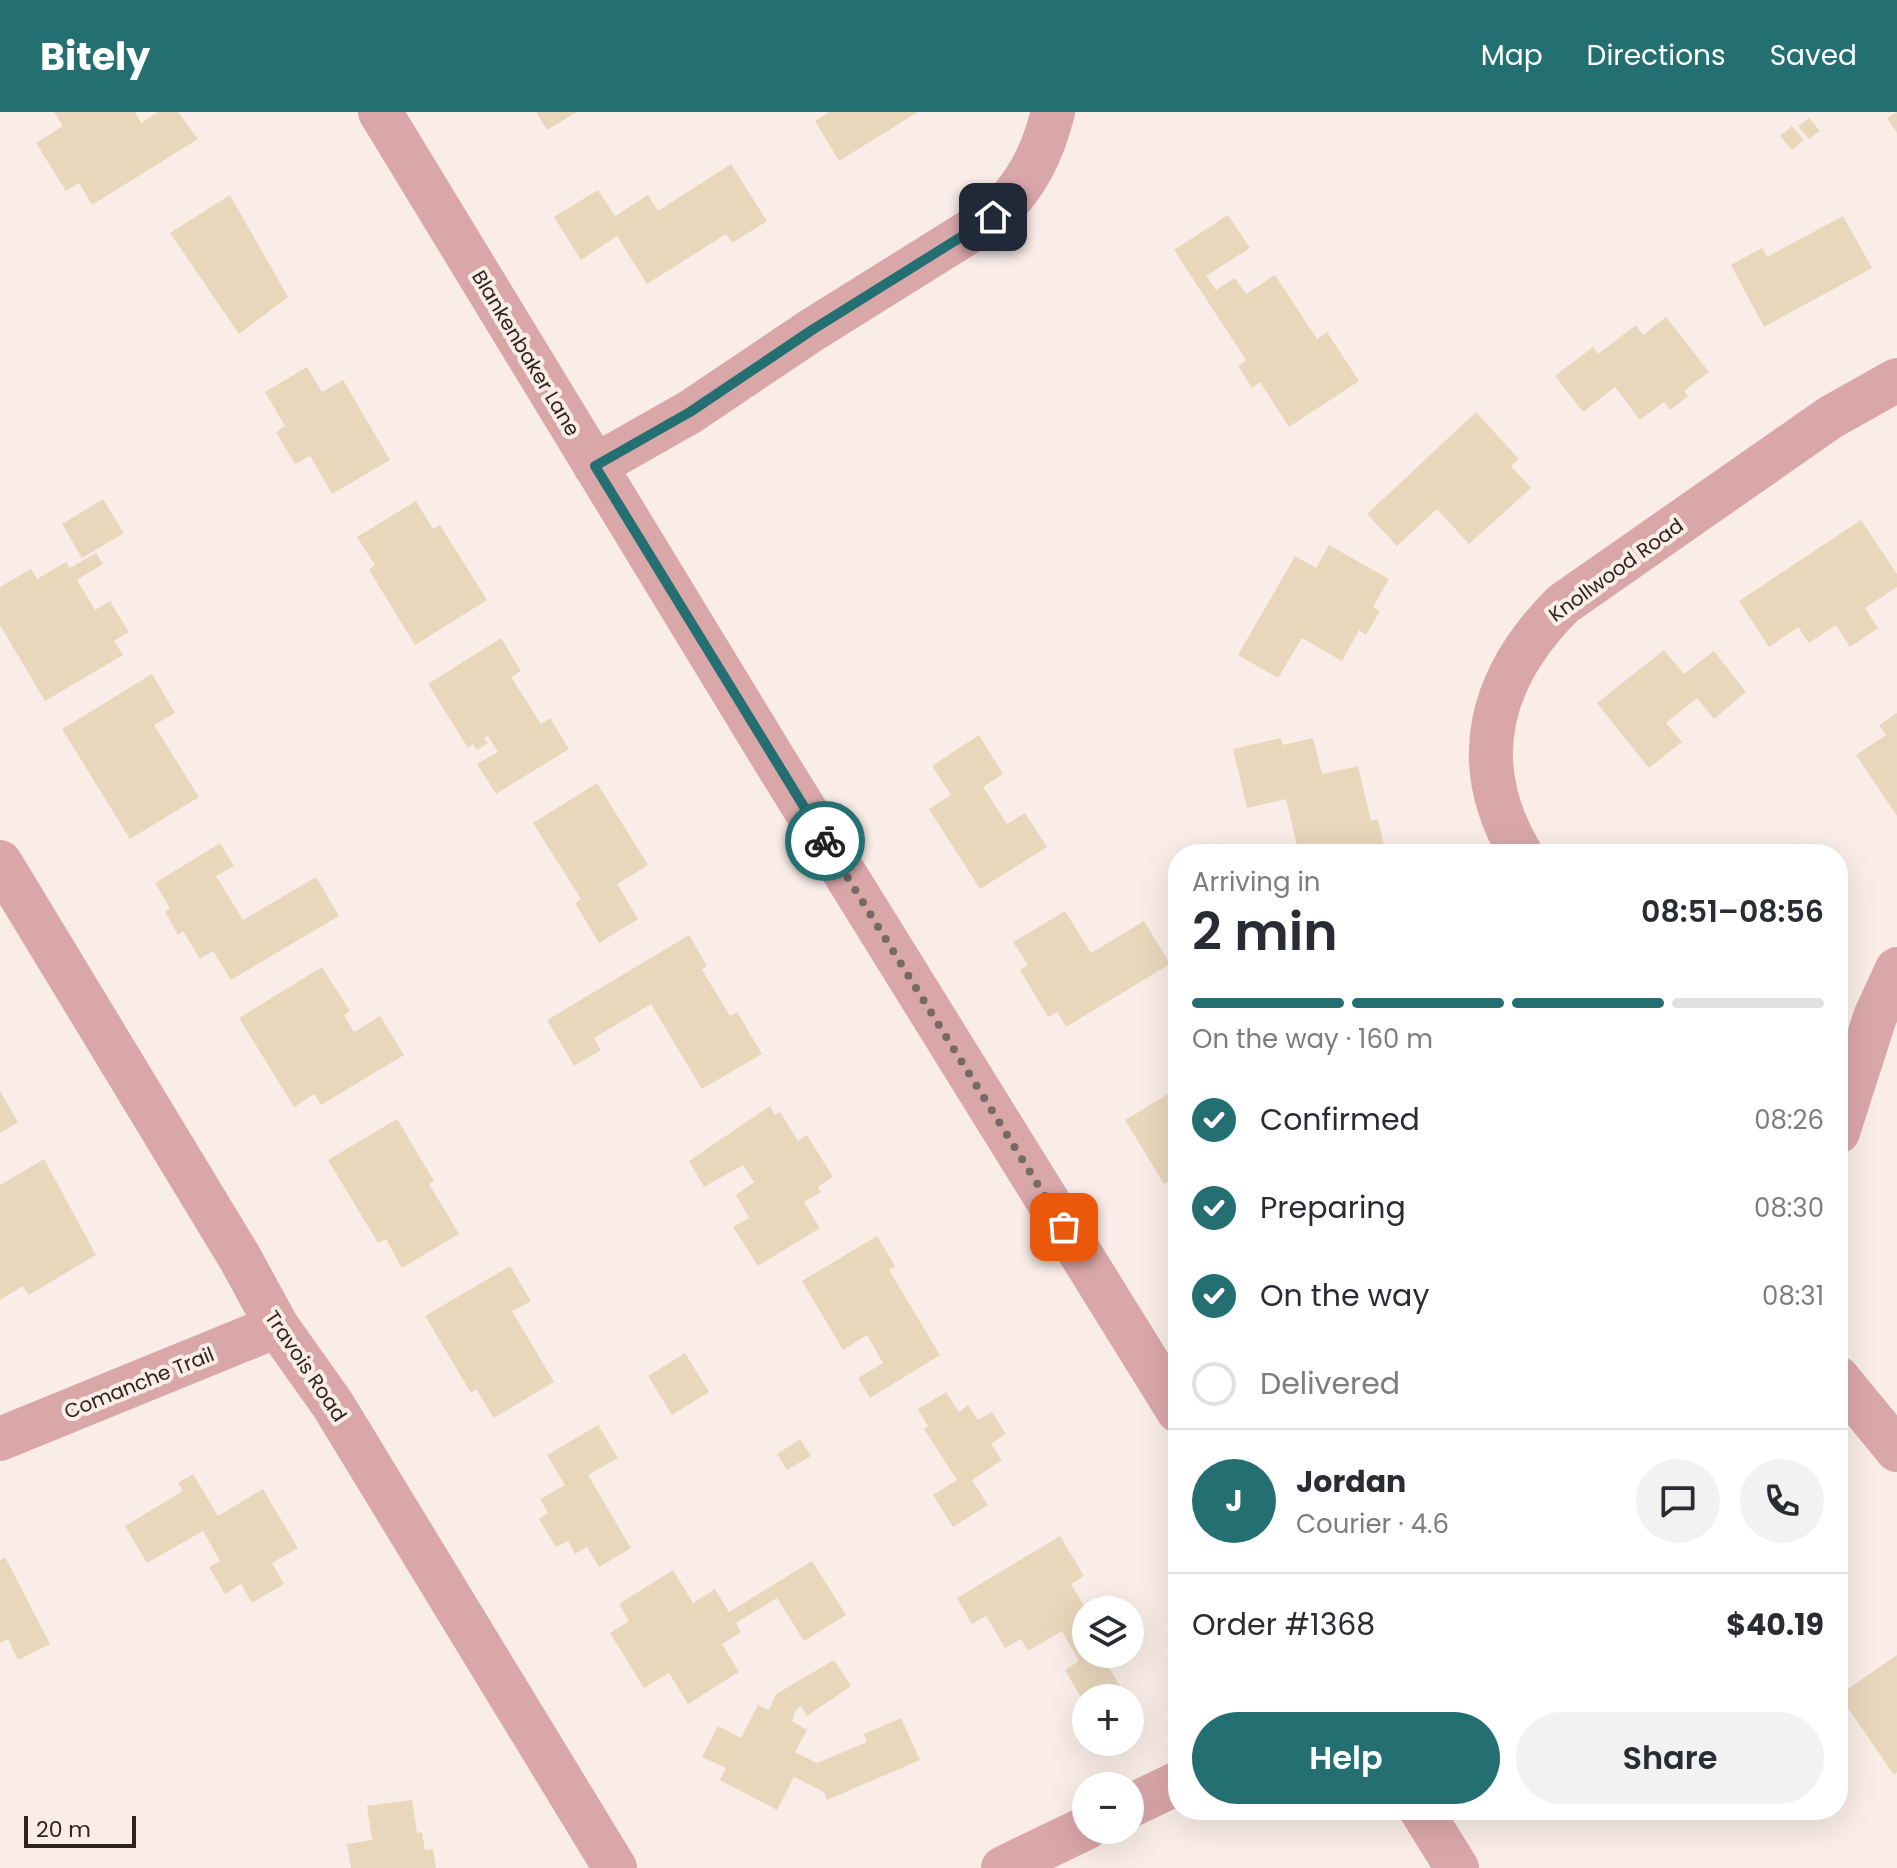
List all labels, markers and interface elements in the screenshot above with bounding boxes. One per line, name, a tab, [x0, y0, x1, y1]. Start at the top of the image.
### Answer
text: Bitely	[40, 30, 150, 83]
text: Map	[1481, 36, 1543, 75]
text: Directions	[1587, 36, 1726, 75]
text: Saved	[1770, 36, 1857, 75]
pin	[959, 183, 1027, 251]
icon: home	[971, 195, 1015, 239]
street label: Blankenbaker Lane	[465, 265, 587, 441]
street label: Knollwood Road	[1543, 512, 1689, 628]
courier	[785, 801, 865, 881]
icon: bike	[803, 819, 847, 863]
text: Arriving in	[1192, 864, 1321, 900]
text: 08:51–08:56	[1641, 890, 1824, 933]
text: 2 min	[1192, 895, 1338, 968]
text: On the way · 160 m	[1192, 1021, 1433, 1057]
icon: check	[1192, 1098, 1236, 1142]
text: Confirmed	[1260, 1098, 1420, 1141]
text: 08:26	[1754, 1102, 1824, 1138]
icon: check	[1192, 1186, 1236, 1230]
text: Preparing	[1260, 1186, 1406, 1229]
text: 08:30	[1754, 1190, 1824, 1226]
pin	[1030, 1193, 1098, 1261]
icon: bag	[1042, 1205, 1086, 1249]
icon: check	[1192, 1274, 1236, 1318]
text: On the way	[1260, 1274, 1429, 1317]
text: 08:31	[1762, 1278, 1824, 1314]
street label: Travois Road	[258, 1305, 354, 1427]
street label: Comanche Trail	[60, 1340, 218, 1426]
text: Delivered	[1260, 1362, 1400, 1405]
button: chat	[1636, 1459, 1720, 1543]
button: phone	[1740, 1459, 1824, 1543]
text: Jordan	[1296, 1460, 1406, 1503]
text: J	[1225, 1479, 1243, 1522]
text: Courier · 4.6	[1296, 1506, 1449, 1542]
map controls	[1072, 1596, 1144, 1844]
button: layers	[1072, 1596, 1144, 1668]
text: Order #1368	[1192, 1603, 1375, 1646]
text: $40.19	[1726, 1603, 1824, 1646]
button: +	[1072, 1684, 1144, 1756]
button: Help	[1192, 1712, 1500, 1804]
button: Share	[1516, 1712, 1824, 1804]
button: −	[1072, 1772, 1144, 1844]
scale bar	[24, 1812, 136, 1848]
text: 20 m	[36, 1814, 91, 1845]

